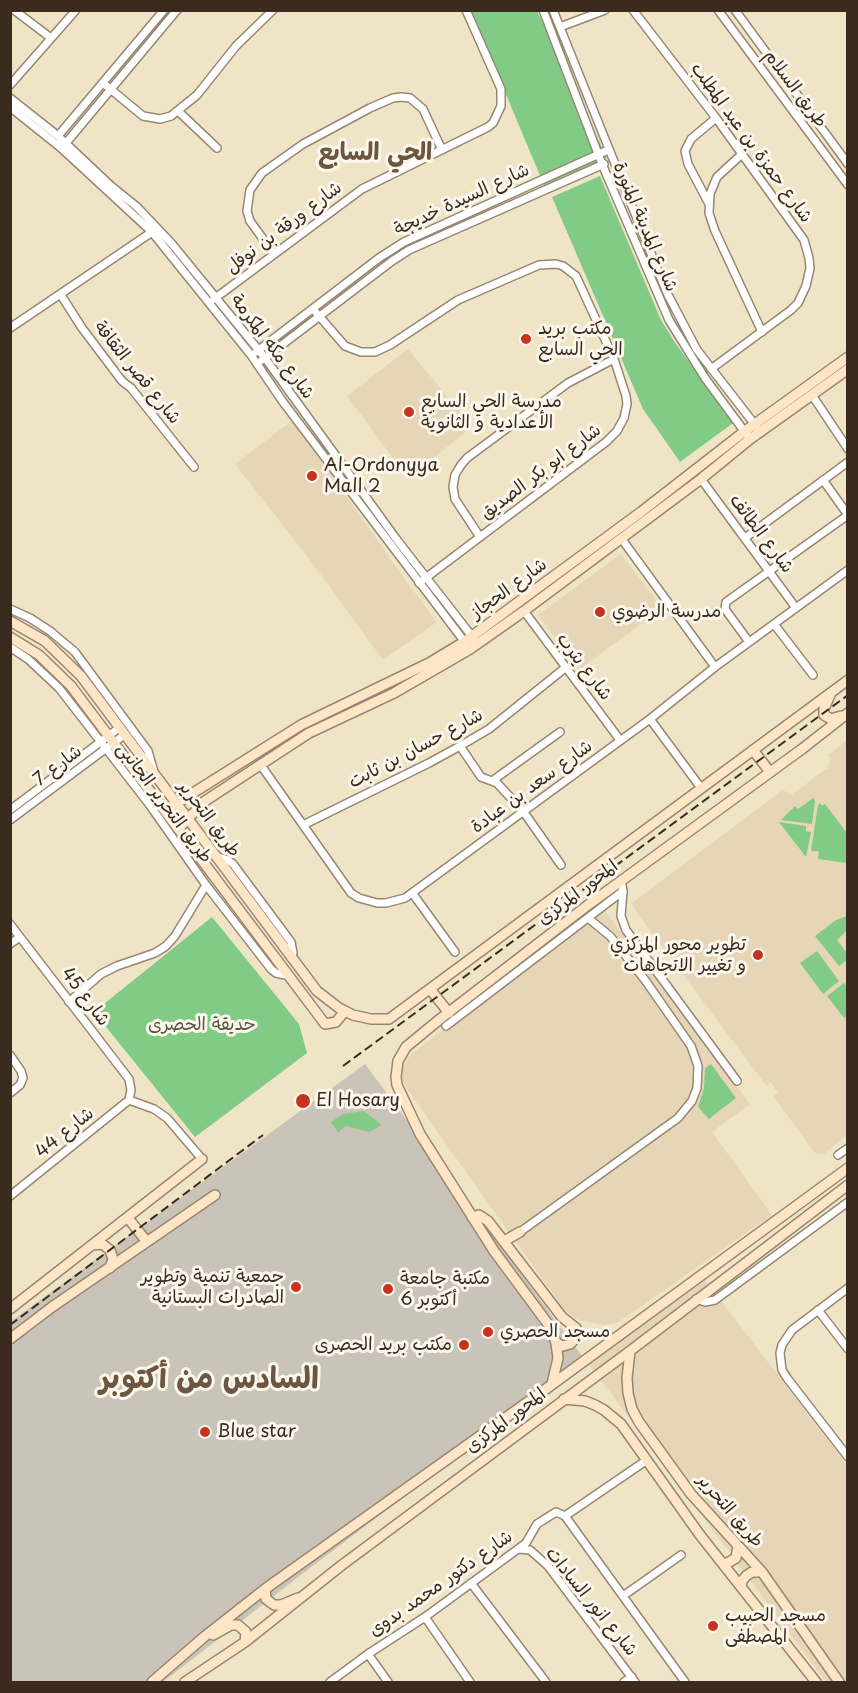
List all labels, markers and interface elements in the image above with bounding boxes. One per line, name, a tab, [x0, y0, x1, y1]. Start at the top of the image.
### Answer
street label: طريق السلام	[759, 46, 831, 132]
street label: شارع حمزة بن عبد المطلب	[686, 59, 816, 227]
district label: الحي السابع	[318, 139, 432, 167]
street label: شارع السيدة خديجة	[391, 159, 533, 241]
street label: شارع المدينة المنورة	[608, 159, 682, 295]
street label: شارع ورقة بن نوفل	[222, 177, 346, 279]
street label: شارع مكه المكرمة	[226, 290, 318, 404]
street label: شارع قصر الثقافة	[89, 317, 185, 429]
place label: مكتب بريد الحي السابع	[538, 318, 623, 360]
marker: مكتب بريد الحي السابع	[519, 332, 533, 346]
place label: مدرسة الحي السابع الأعدادية و الثانوية	[421, 391, 562, 434]
marker: مدرسة الحي السابع الأعدادية و الثانوية	[402, 405, 416, 419]
street label: شارع ابو بكر الصديق	[476, 420, 606, 524]
place label: Al-Ordonyya Mall 2	[324, 455, 439, 498]
marker: Al-Ordonyya Mall 2	[305, 469, 319, 483]
street label: شارع الطائف	[724, 490, 798, 578]
street label: شارع الحجاز	[466, 554, 552, 624]
place label: مدرسة الرضوي	[612, 601, 721, 623]
marker: مدرسة الرضوي	[593, 605, 607, 619]
street label: شارع يثرب	[552, 629, 616, 705]
street label: شارع حسان بن ثابت	[345, 704, 487, 794]
street label: شارع سعد بن عبادة	[467, 736, 597, 838]
street label: طريق التحرير الجانبى	[112, 738, 216, 868]
street label: شارع 7	[30, 741, 86, 791]
street label: طريق التحرير	[173, 776, 245, 862]
street label: المحور المركزى	[534, 856, 622, 930]
place label: تطوير محور المركزي و تغيير الاتجاهات	[610, 934, 746, 976]
marker: تطوير محور المركزي و تغيير الاتجاهات	[751, 948, 765, 962]
street label: شارع 45	[56, 963, 114, 1031]
park label: حديقة الحصرى	[148, 1014, 256, 1036]
place label: El Hosary	[316, 1090, 400, 1112]
marker: El Hosary	[294, 1092, 312, 1110]
street label: شارع 44	[32, 1103, 98, 1163]
place label: جمعية تنمية وتطوير الصادرات البستانية	[141, 1266, 284, 1308]
place label: مكتبة جامعة 6 أكتوبر	[400, 1268, 490, 1310]
marker: جمعية تنمية وتطوير الصادرات البستانية	[289, 1280, 303, 1294]
marker: مكتبة جامعة 6 أكتوبر	[381, 1282, 395, 1296]
place label: مسجد الحصري	[500, 1321, 610, 1343]
marker: مسجد الحصري	[481, 1325, 495, 1339]
place label: مكتب بريد الحصرى	[315, 1334, 452, 1356]
marker: مكتب بريد الحصرى	[457, 1338, 471, 1352]
district label: السادس من أكتوبر	[99, 1362, 319, 1398]
street label: المحور المركزى	[462, 1384, 550, 1458]
place label: Blue star	[217, 1421, 296, 1443]
marker: Blue star	[198, 1425, 212, 1439]
street label: طريق التحرير	[692, 1470, 768, 1552]
street label: شارع دكتور محمد بدوى	[365, 1526, 517, 1642]
street label: شارع انور السادات	[540, 1543, 642, 1661]
place label: مسجد الحبيب المصطفى	[725, 1605, 826, 1648]
marker: مسجد الحبيب المصطفى	[706, 1619, 720, 1633]

